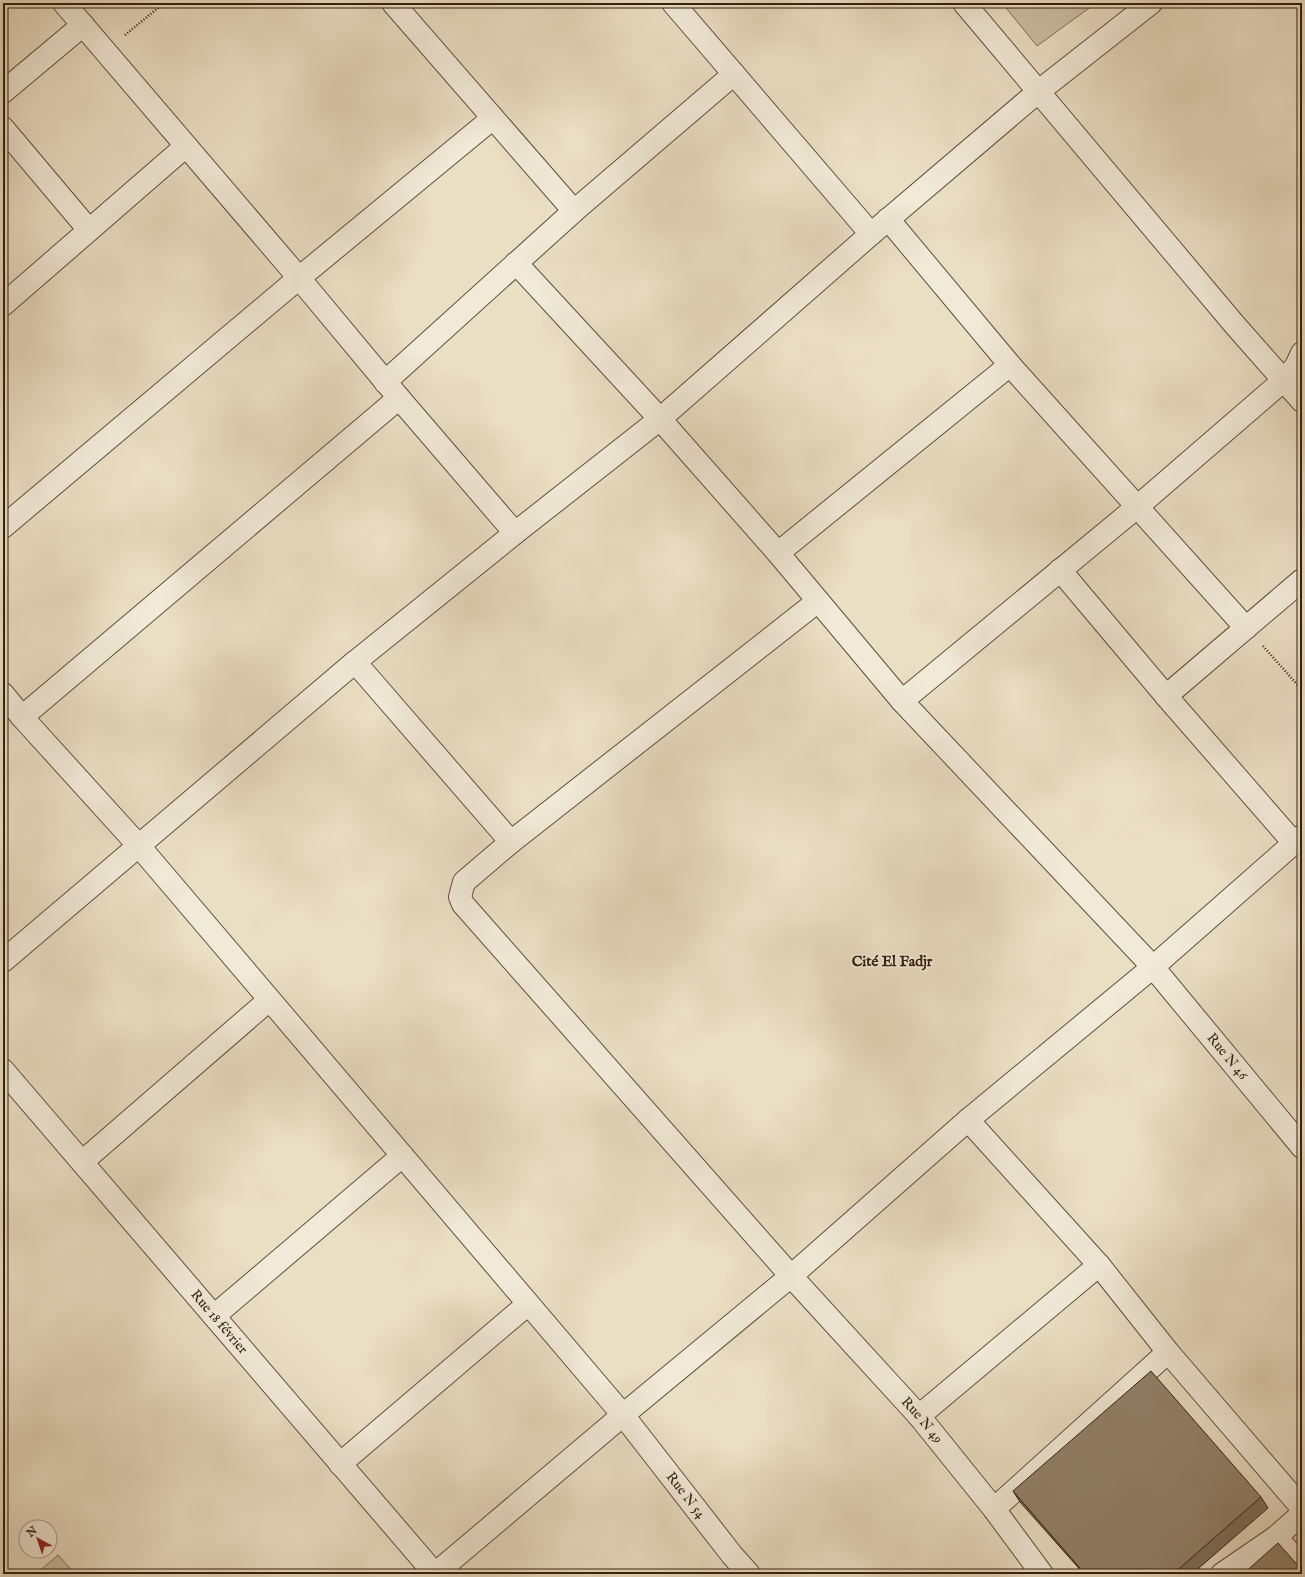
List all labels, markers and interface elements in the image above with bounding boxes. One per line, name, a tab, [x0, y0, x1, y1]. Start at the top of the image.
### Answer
district label: Cité El Fadjr	[852, 952, 933, 971]
street label: Rue N 46	[1203, 1030, 1252, 1085]
street label: Rue 18 février	[186, 1286, 252, 1358]
street label: Rue N 49	[897, 1393, 947, 1447]
street label: Rue N 54	[662, 1468, 710, 1523]
north arrow	[18, 1519, 58, 1559]
text: N	[23, 1523, 41, 1541]

